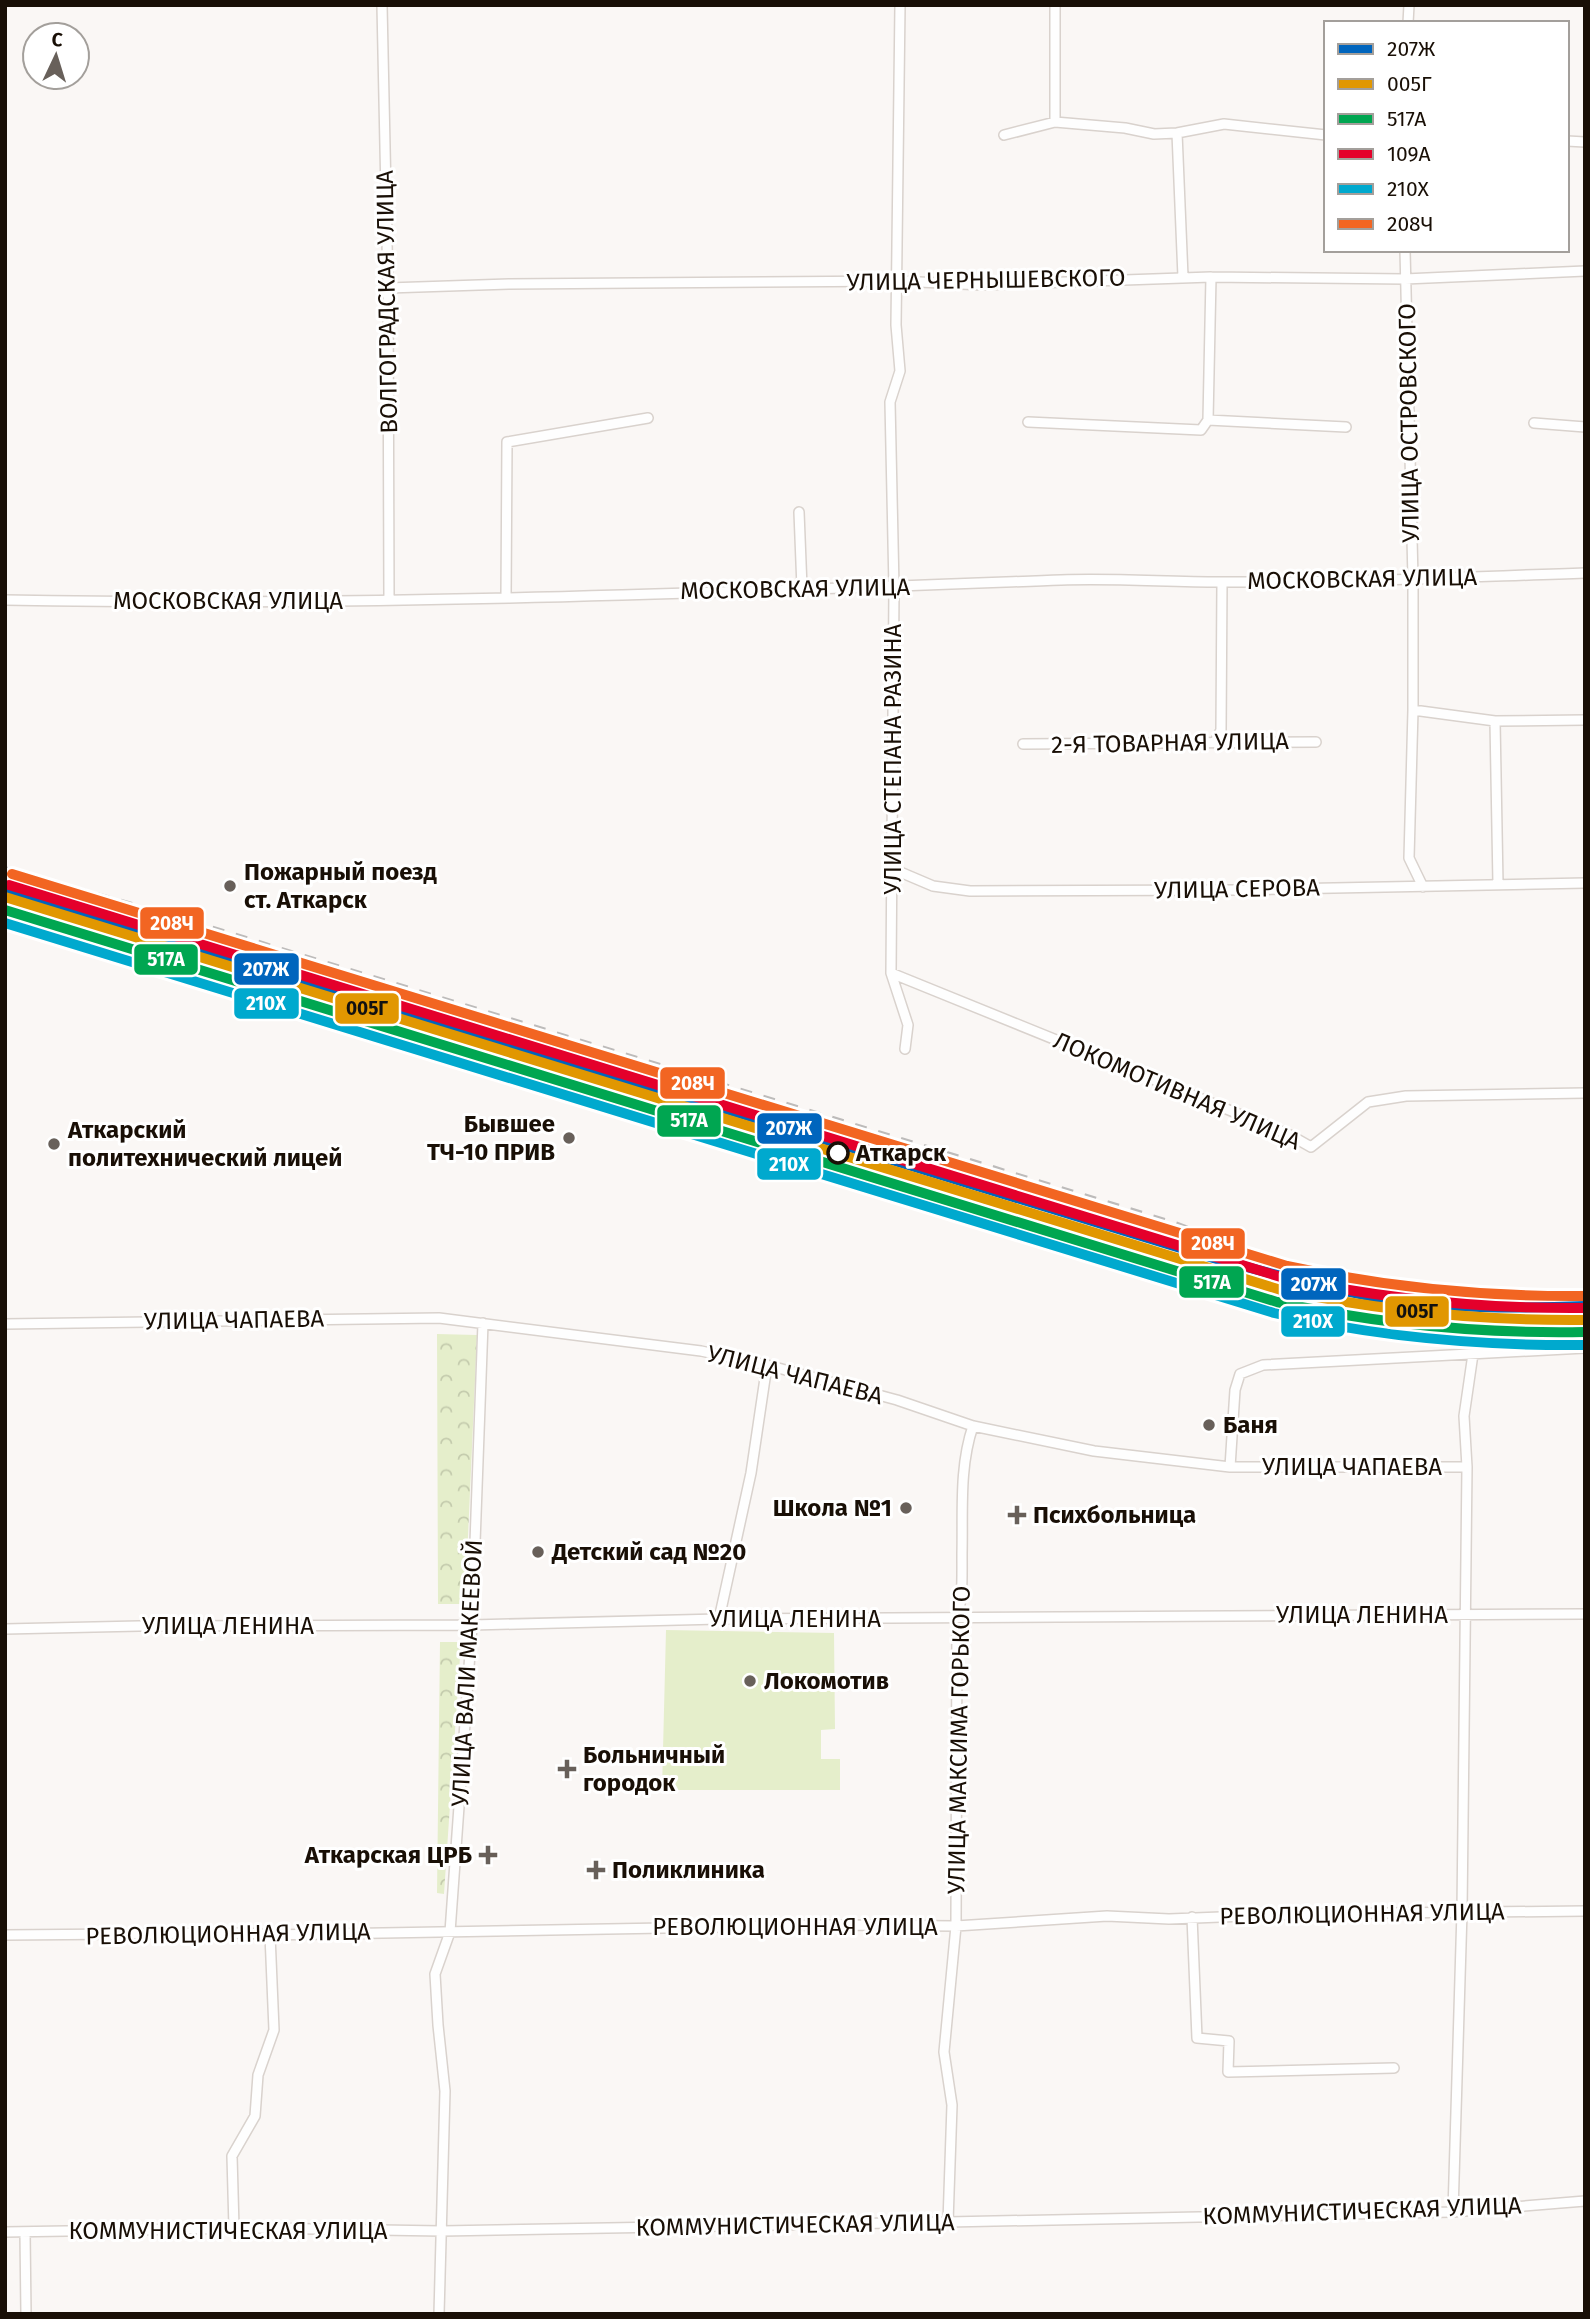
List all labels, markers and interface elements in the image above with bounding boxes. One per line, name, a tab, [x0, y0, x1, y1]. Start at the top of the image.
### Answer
north arrow	[21, 21, 91, 91]
legend	[1324, 21, 1569, 252]
text: С	[51, 28, 63, 51]
text: 207Ж	[1387, 36, 1436, 62]
text: 005Г	[1387, 71, 1432, 97]
text: 517А	[1387, 106, 1426, 132]
text: 109А	[1387, 141, 1430, 167]
street label: ВОЛГОГРАДСКАЯ УЛИЦА	[371, 170, 403, 434]
text: 210Х	[1387, 176, 1430, 202]
text: 208Ч	[1387, 211, 1434, 237]
street label: УЛИЦА ЧЕРНЫШЕВСКОГО	[846, 264, 1126, 296]
street label: УЛИЦА ОСТРОВСКОГО	[1393, 303, 1425, 543]
street label: МОСКОВСКАЯ УЛИЦА	[1247, 563, 1477, 595]
street label: МОСКОВСКАЯ УЛИЦА	[680, 573, 910, 605]
street label: МОСКОВСКАЯ УЛИЦА	[113, 587, 343, 615]
street label: УЛИЦА СТЕПАНА РАЗИНА	[879, 623, 907, 894]
street label: 2-Я ТОВАРНАЯ УЛИЦА	[1051, 727, 1289, 759]
place label: Пожарный поезд ст. Аткарск	[244, 858, 438, 914]
street label: УЛИЦА СЕРОВА	[1154, 874, 1320, 904]
marker: Пожарный поезд ст. Аткарск	[222, 878, 238, 894]
line badge: 208Ч	[139, 906, 205, 940]
text: 208Ч	[150, 912, 194, 935]
line badge: 517А	[133, 943, 199, 976]
text: 517А	[147, 948, 186, 971]
line badge: 207Ж	[233, 952, 300, 986]
text: 207Ж	[243, 958, 290, 981]
line badge: 210Х	[233, 987, 300, 1020]
text: 210Х	[246, 992, 287, 1015]
line badge: 005Г	[334, 992, 400, 1025]
text: 005Г	[346, 997, 388, 1020]
street label: ЛОКОМОТИВНАЯ УЛИЦА	[1049, 1026, 1305, 1156]
line badge: 208Ч	[659, 1066, 726, 1100]
text: 208Ч	[671, 1072, 715, 1095]
line badge: 517А	[656, 1104, 722, 1138]
text: 517А	[670, 1109, 709, 1132]
place label: Бывшее ТЧ-10 ПРИВ	[427, 1110, 555, 1166]
line badge: 207Ж	[756, 1112, 823, 1145]
place label: Аткарский политехнический лицей	[67, 1116, 342, 1172]
text: 207Ж	[766, 1117, 813, 1140]
marker: Бывшее ТЧ-10 ПРИВ	[561, 1130, 577, 1146]
marker: Аткарский политехнический лицей	[46, 1136, 62, 1152]
place label: Аткарск	[855, 1139, 947, 1167]
marker: Аткарск	[827, 1142, 849, 1164]
line badge: 210Х	[756, 1147, 822, 1181]
text: 210Х	[769, 1153, 810, 1176]
line badge: 208Ч	[1180, 1227, 1246, 1260]
text: 208Ч	[1191, 1232, 1235, 1255]
line badge: 517А	[1178, 1265, 1245, 1299]
line badge: 207Ж	[1280, 1267, 1347, 1301]
text: 517А	[1193, 1271, 1232, 1294]
text: 207Ж	[1291, 1273, 1338, 1296]
line badge: 005Г	[1384, 1295, 1450, 1328]
text: 005Г	[1396, 1300, 1438, 1323]
street label: УЛИЦА ЧАПАЕВА	[144, 1304, 325, 1336]
line badge: 210Х	[1280, 1305, 1346, 1338]
text: 210Х	[1293, 1310, 1334, 1333]
street label: УЛИЦА ЧАПАЕВА	[704, 1340, 886, 1410]
place label: Баня	[1223, 1411, 1278, 1439]
marker: Баня	[1201, 1417, 1217, 1433]
street label: УЛИЦА ЧАПАЕВА	[1262, 1453, 1442, 1481]
place label: Школа №1	[773, 1494, 892, 1522]
marker: Школа №1	[898, 1500, 914, 1516]
place label: Психбольница	[1033, 1501, 1196, 1529]
marker: Психбольница	[1007, 1505, 1027, 1525]
place label: Детский сад №20	[551, 1538, 746, 1566]
street label: УЛИЦА ВАЛИ МАКЕЕВОЙ	[446, 1539, 488, 1807]
marker: Детский сад №20	[530, 1544, 546, 1560]
street label: УЛИЦА МАКСИМА ГОРЬКОГО	[942, 1586, 976, 1894]
street label: УЛИЦА ЛЕНИНА	[1276, 1601, 1448, 1629]
street label: УЛИЦА ЛЕНИНА	[709, 1605, 881, 1633]
street label: УЛИЦА ЛЕНИНА	[142, 1612, 314, 1640]
place label: Локомотив	[764, 1667, 889, 1695]
marker: Локомотив	[742, 1673, 758, 1689]
place label: Больничный городок	[583, 1741, 725, 1797]
marker: Больничный городок	[557, 1759, 577, 1779]
place label: Аткарская ЦРБ	[304, 1841, 472, 1869]
marker: Аткарская ЦРБ	[478, 1845, 498, 1865]
place label: Поликлиника	[612, 1856, 765, 1884]
marker: Поликлиника	[586, 1860, 606, 1880]
street label: РЕВОЛЮЦИОННАЯ УЛИЦА	[1219, 1898, 1505, 1930]
street label: РЕВОЛЮЦИОННАЯ УЛИЦА	[652, 1913, 938, 1941]
street label: РЕВОЛЮЦИОННАЯ УЛИЦА	[85, 1918, 371, 1950]
street label: КОММУНИСТИЧЕСКАЯ УЛИЦА	[1202, 2191, 1522, 2231]
street label: КОММУНИСТИЧЕСКАЯ УЛИЦА	[635, 2208, 955, 2242]
street label: КОММУНИСТИЧЕСКАЯ УЛИЦА	[68, 2217, 388, 2245]

